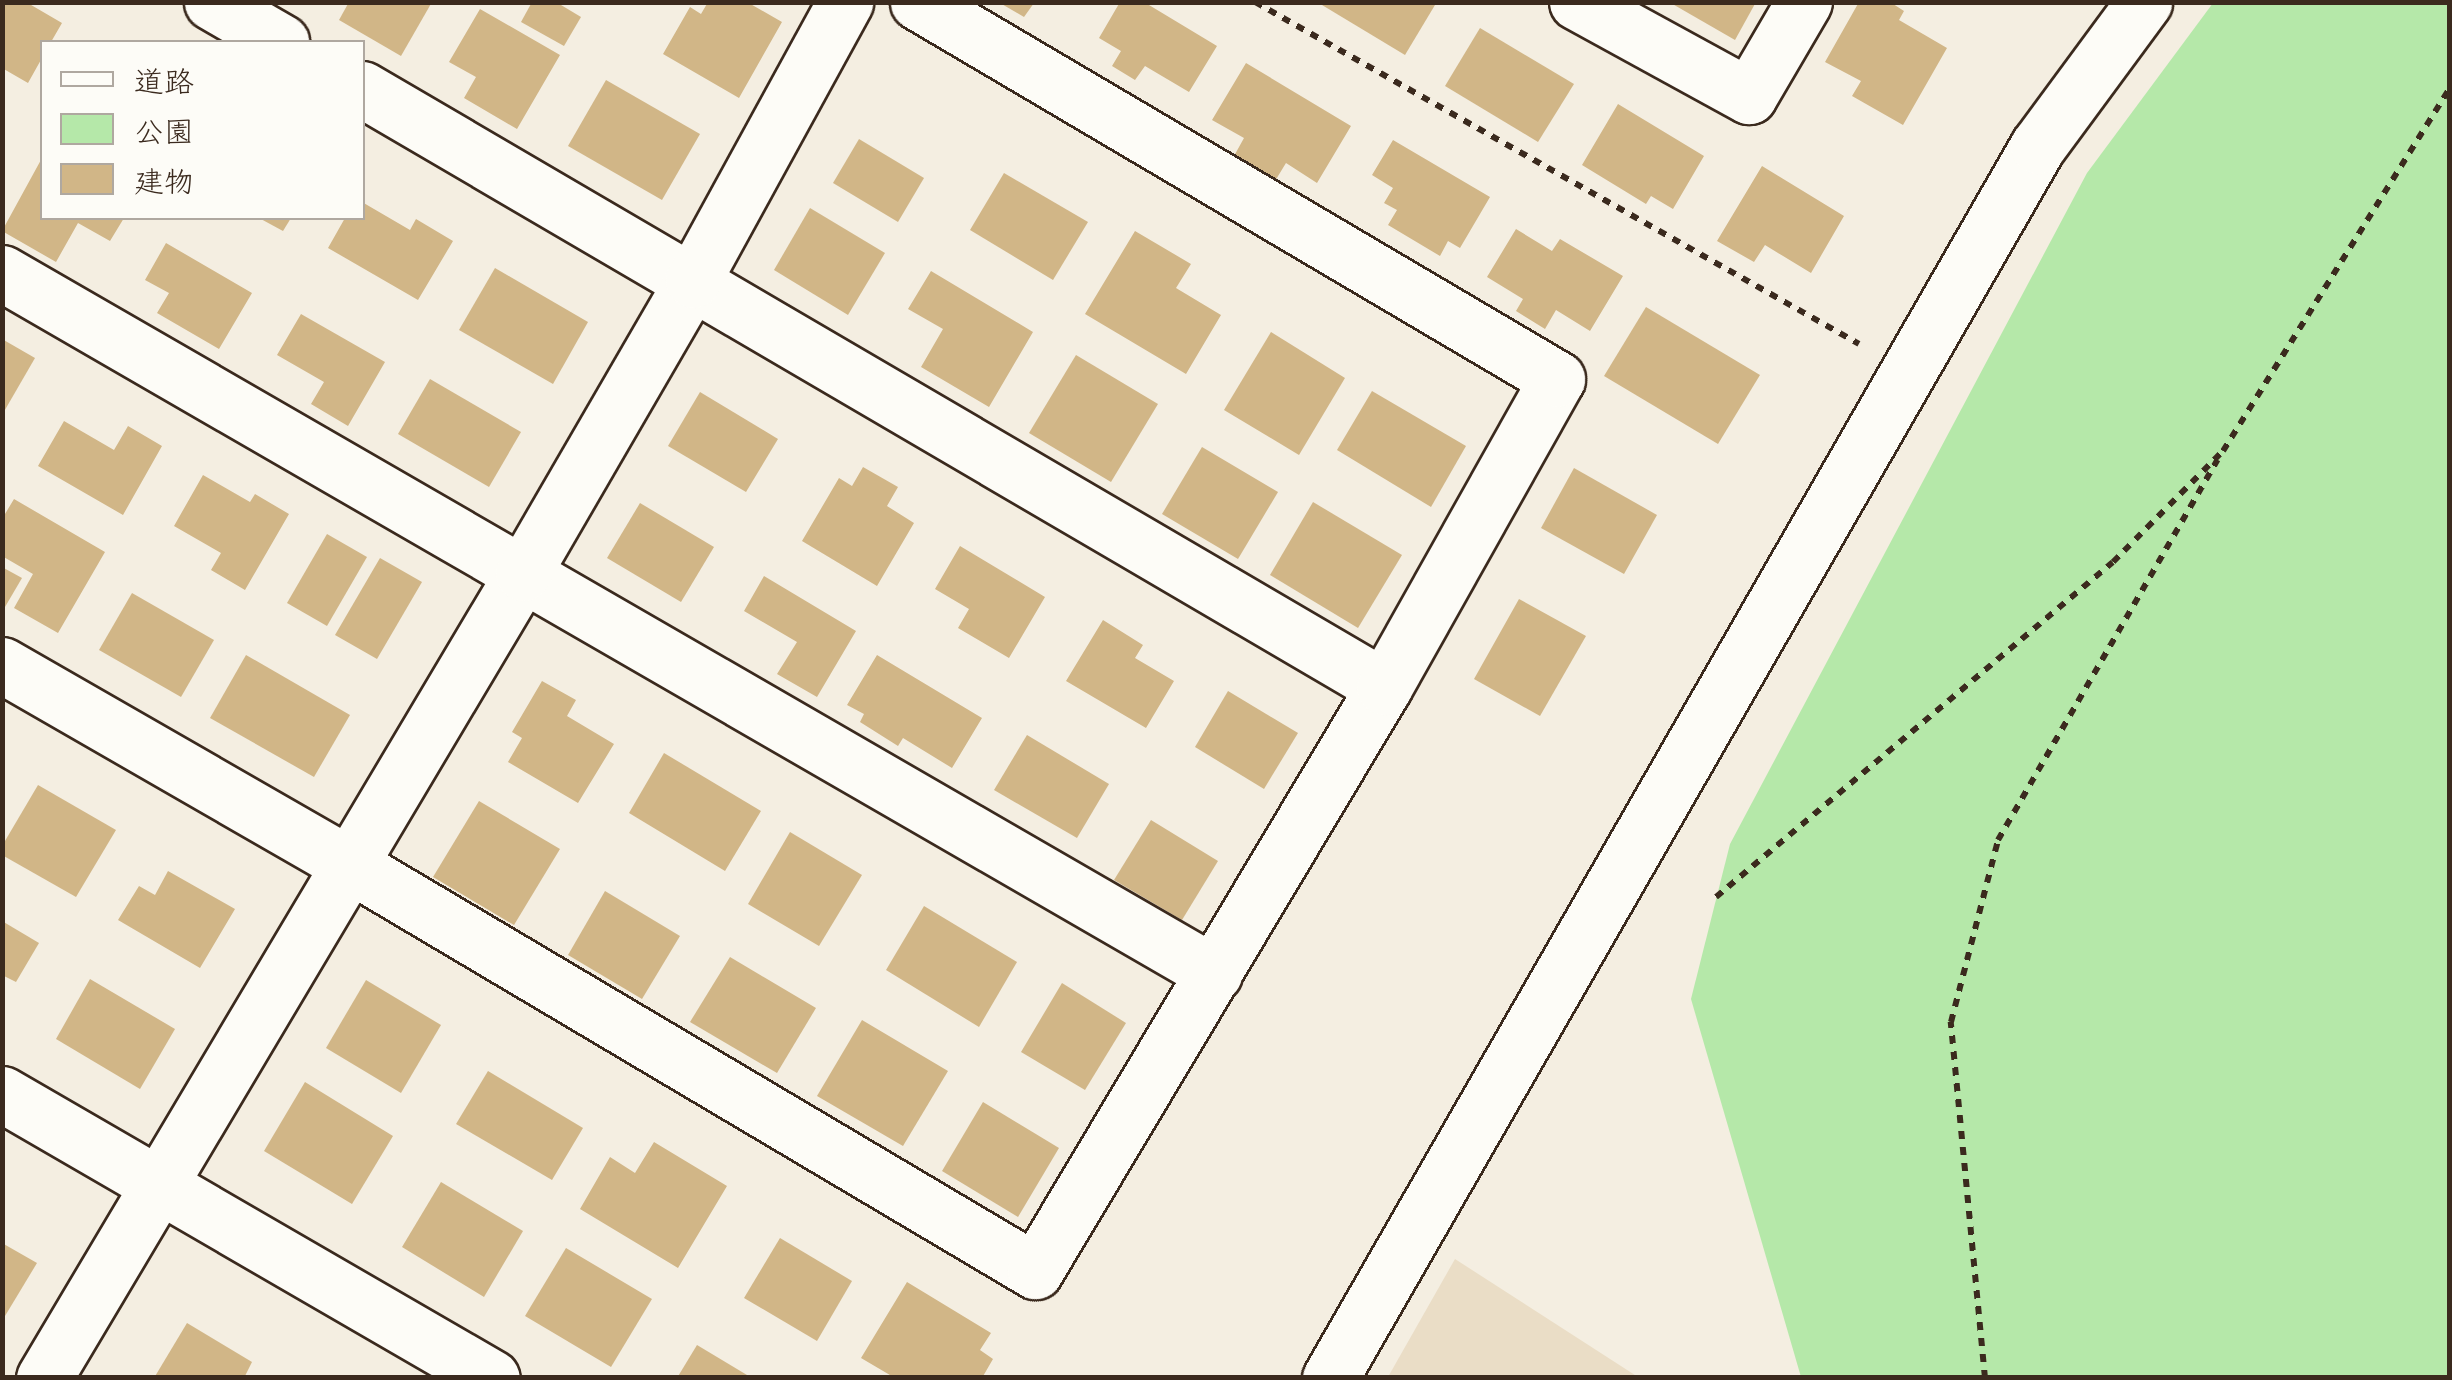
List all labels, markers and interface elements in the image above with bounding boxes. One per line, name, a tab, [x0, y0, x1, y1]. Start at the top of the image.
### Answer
legend	[40, 40, 365, 220]
text: 道路	[134, 61, 194, 102]
text: 公園	[134, 111, 194, 152]
text: 建物	[134, 161, 194, 202]

